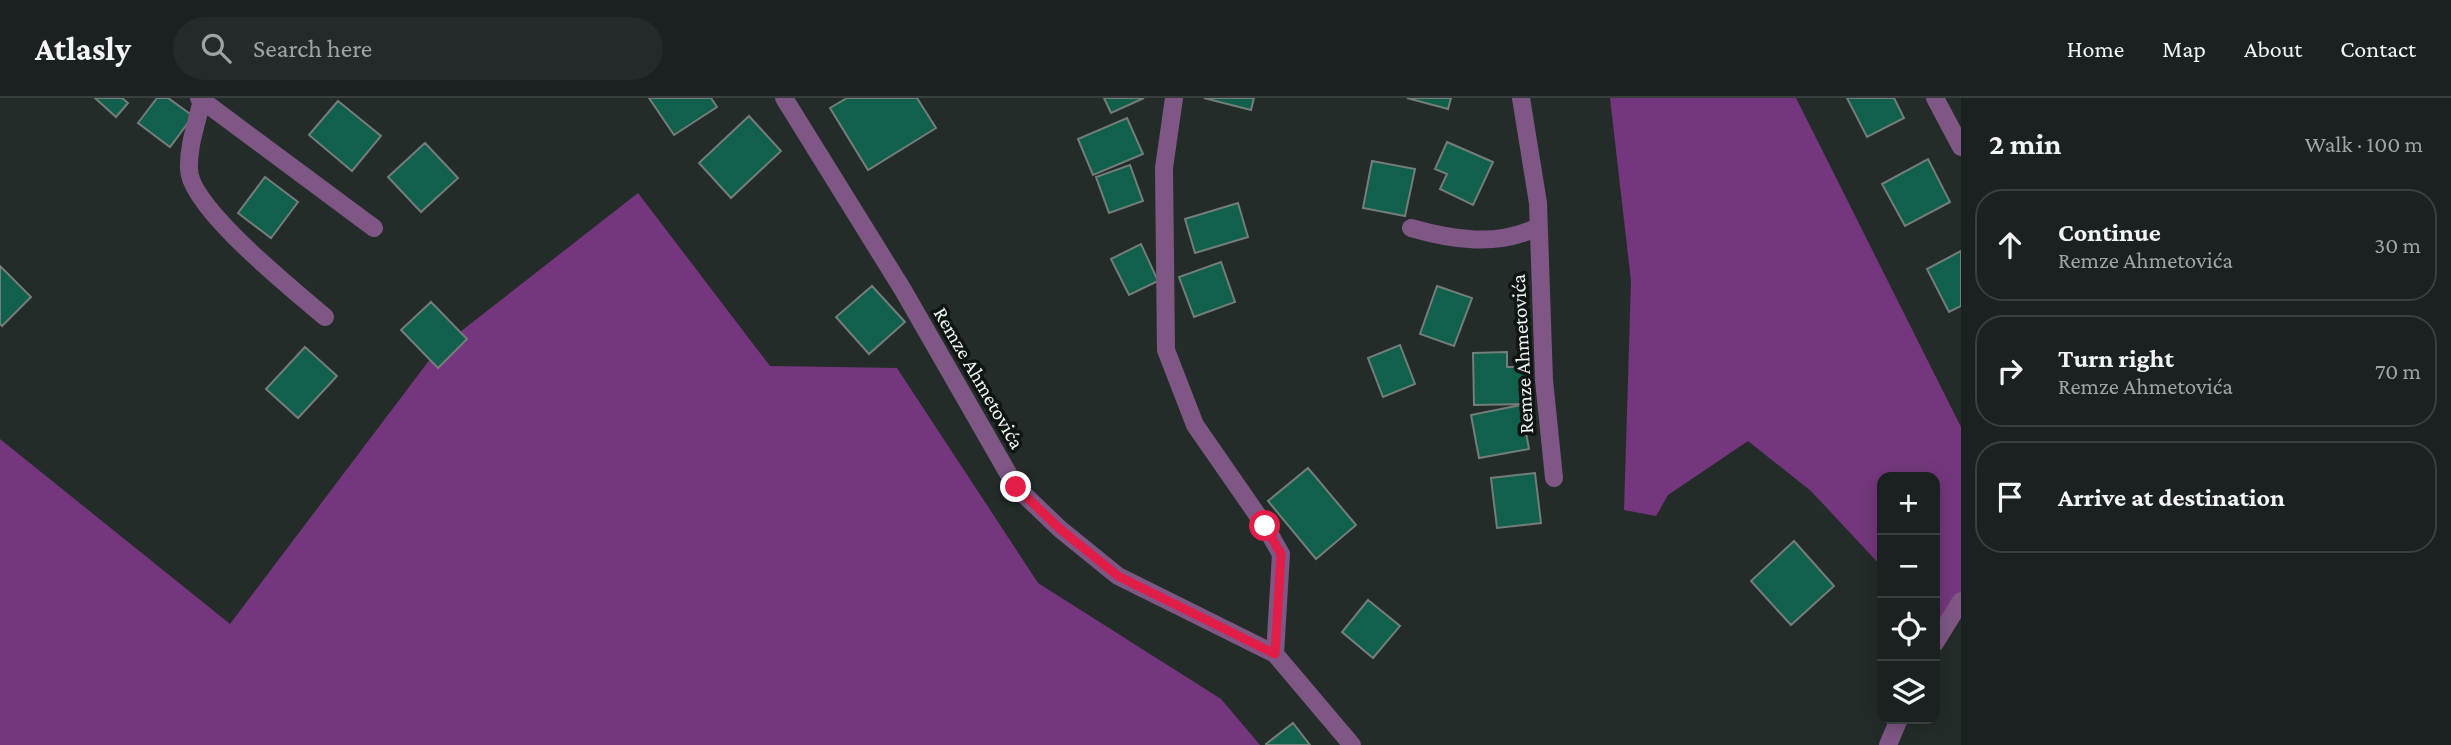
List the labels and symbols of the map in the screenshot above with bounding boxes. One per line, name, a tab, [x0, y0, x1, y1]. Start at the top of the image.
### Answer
street label: Remze Ahmetovića	[1506, 273, 1538, 434]
street label: Remze Ahmetovića	[929, 303, 1029, 453]
route end	[1000, 471, 1031, 502]
route start	[1249, 510, 1280, 541]

